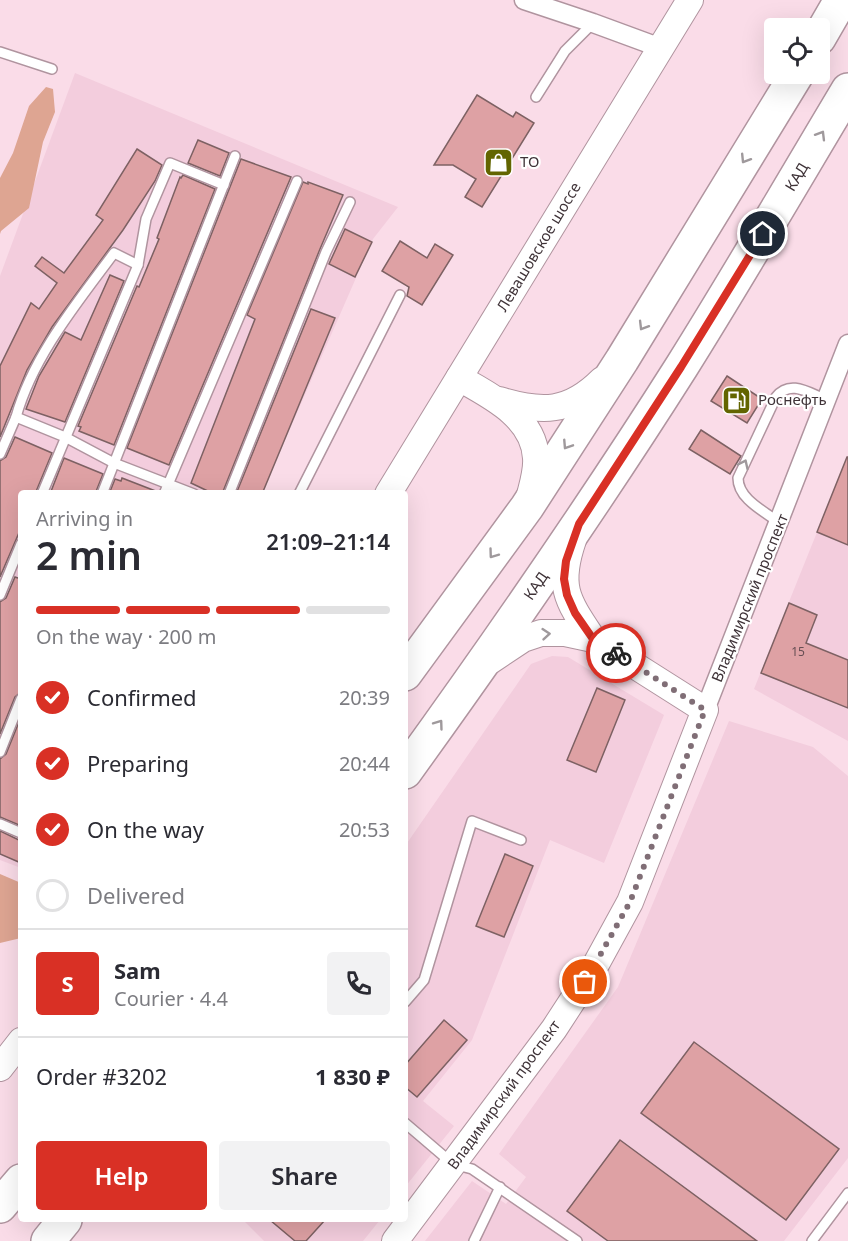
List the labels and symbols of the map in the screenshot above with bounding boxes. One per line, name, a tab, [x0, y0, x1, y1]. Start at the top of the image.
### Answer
one-way arrow	[814, 131, 825, 141]
shop icon: ТО	[483, 146, 515, 178]
place label: ТО	[520, 151, 539, 171]
one-way arrow	[740, 153, 752, 163]
street label: КАД	[780, 158, 812, 194]
street label: Левашовское шоссе	[492, 178, 585, 315]
pin	[737, 208, 788, 259]
one-way arrow	[639, 319, 650, 330]
fuel station icon: Роснефть	[721, 384, 753, 416]
place label: Роснефть	[758, 389, 827, 409]
one-way arrow	[563, 439, 575, 449]
one-way arrow	[737, 460, 749, 471]
street label: Владимирский проспект	[706, 510, 792, 685]
one-way arrow	[489, 548, 500, 559]
street label: КАД	[519, 567, 552, 603]
courier	[586, 623, 646, 683]
one-way arrow	[542, 628, 551, 641]
house number: 15	[791, 643, 805, 660]
one-way arrow	[432, 720, 443, 731]
pin	[559, 956, 610, 1007]
street label: Владимирский проспект	[442, 1016, 564, 1173]

